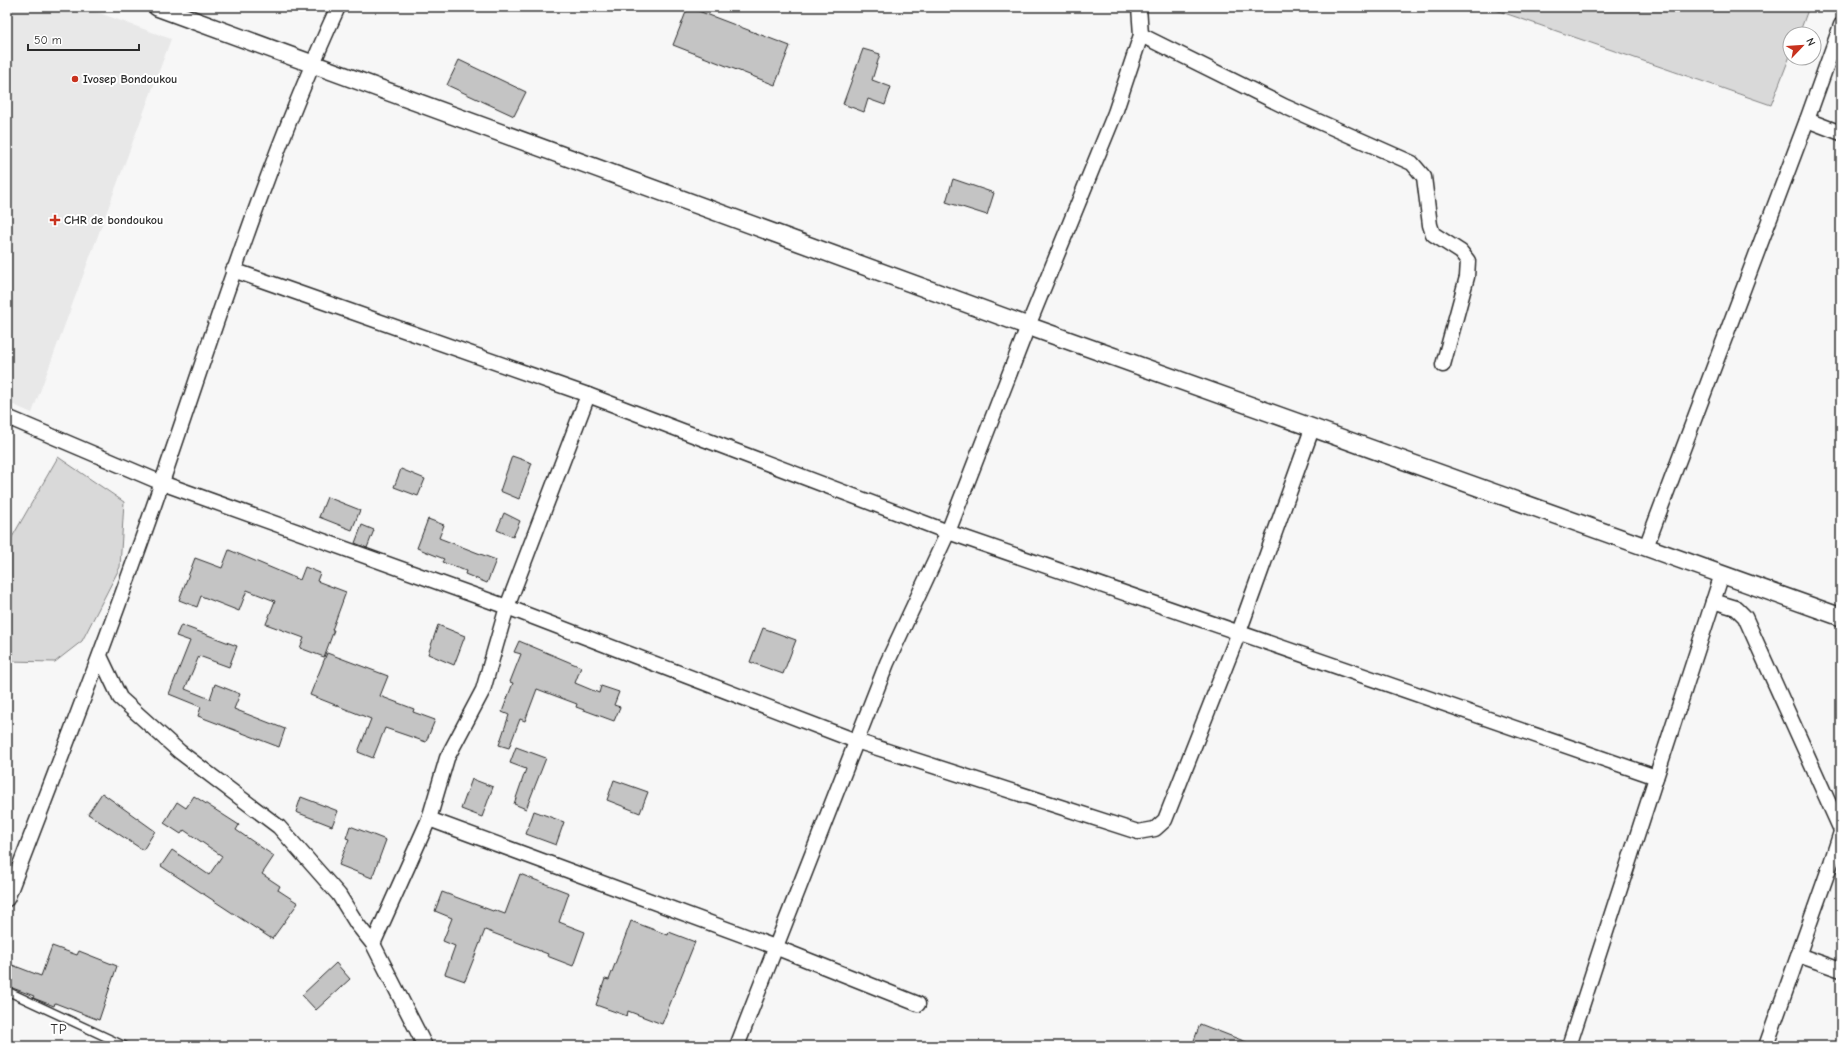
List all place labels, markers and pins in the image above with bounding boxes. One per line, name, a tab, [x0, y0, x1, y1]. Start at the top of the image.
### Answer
place label: Ivosep Bondoukou	[83, 72, 177, 86]
marker: Ivosep Bondoukou	[70, 74, 80, 84]
place label: CHR de bondoukou	[64, 213, 163, 227]
marker: CHR de bondoukou	[49, 214, 61, 226]

